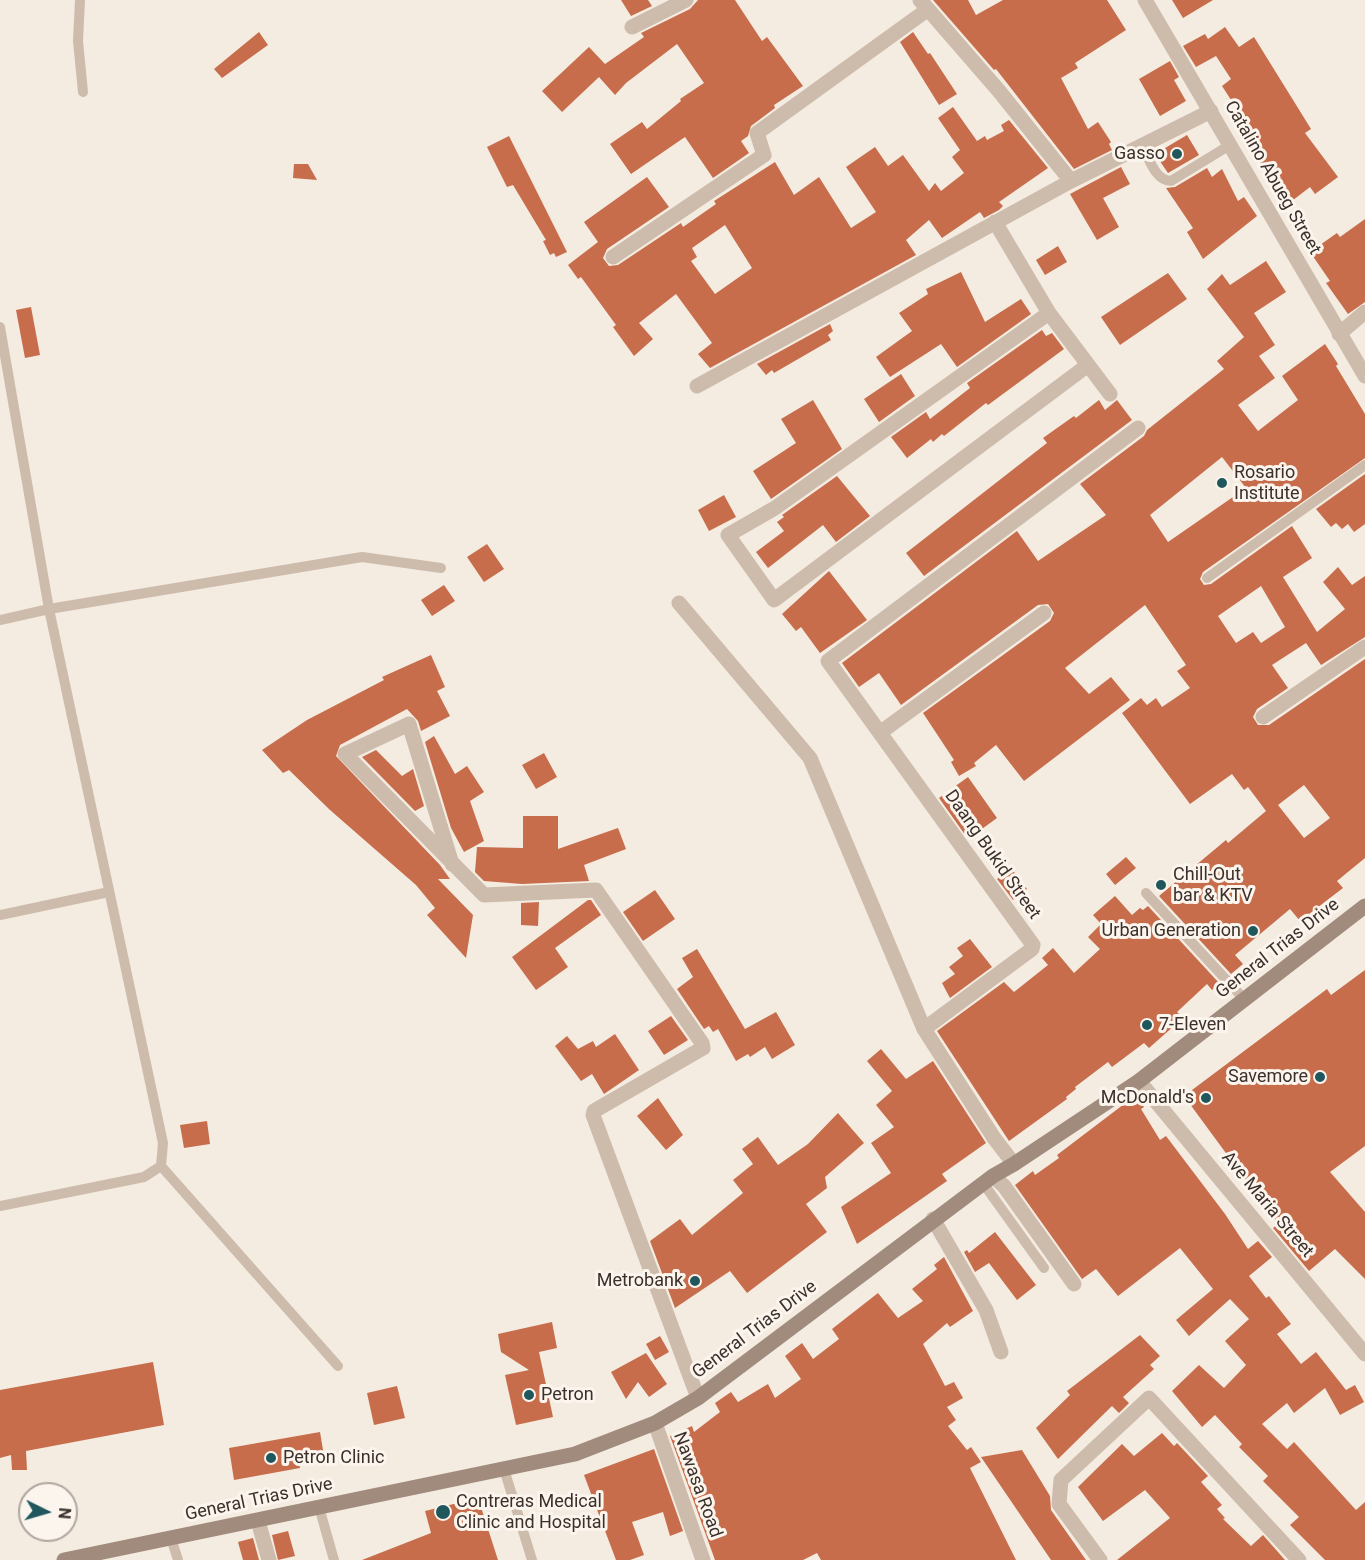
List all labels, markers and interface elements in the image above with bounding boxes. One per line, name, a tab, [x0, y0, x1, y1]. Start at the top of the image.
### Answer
street label: Catalino Abueg Street	[1219, 97, 1325, 259]
place label: Gasso	[1114, 143, 1165, 165]
marker: Gasso	[1170, 147, 1184, 161]
place label: Rosario Institute	[1234, 462, 1300, 504]
marker: Rosario Institute	[1215, 476, 1229, 490]
street label: Daang Bukid Street	[939, 786, 1045, 924]
place label: Chill-Out bar & KTV	[1173, 864, 1253, 906]
marker: Chill-Out bar & KTV	[1154, 878, 1168, 892]
street label: General Trias Drive	[1212, 894, 1344, 1004]
place label: Urban Generation	[1102, 920, 1241, 942]
marker: Urban Generation	[1246, 924, 1260, 938]
place label: 7-Eleven	[1159, 1014, 1226, 1036]
marker: 7-Eleven	[1140, 1018, 1154, 1032]
place label: Savemore	[1228, 1066, 1308, 1088]
marker: Savemore	[1313, 1070, 1327, 1084]
place label: McDonald's	[1101, 1087, 1194, 1109]
marker: McDonald's	[1199, 1091, 1213, 1105]
street label: Ave Maria Street	[1216, 1148, 1318, 1262]
place label: Metrobank	[597, 1270, 683, 1292]
marker: Metrobank	[688, 1274, 702, 1288]
street label: General Trias Drive	[689, 1276, 821, 1384]
place label: Petron	[541, 1384, 594, 1406]
marker: Petron	[522, 1388, 536, 1402]
street label: Nawasa Road	[668, 1429, 726, 1541]
place label: Petron Clinic	[283, 1447, 384, 1469]
marker: Petron Clinic	[264, 1451, 278, 1465]
street label: General Trias Drive	[183, 1474, 335, 1526]
north arrow	[18, 1482, 78, 1542]
place label: Contreras Medical Clinic and Hospital	[456, 1491, 606, 1534]
marker: Contreras Medical Clinic and Hospital	[434, 1503, 452, 1521]
text: N	[54, 1507, 74, 1520]

